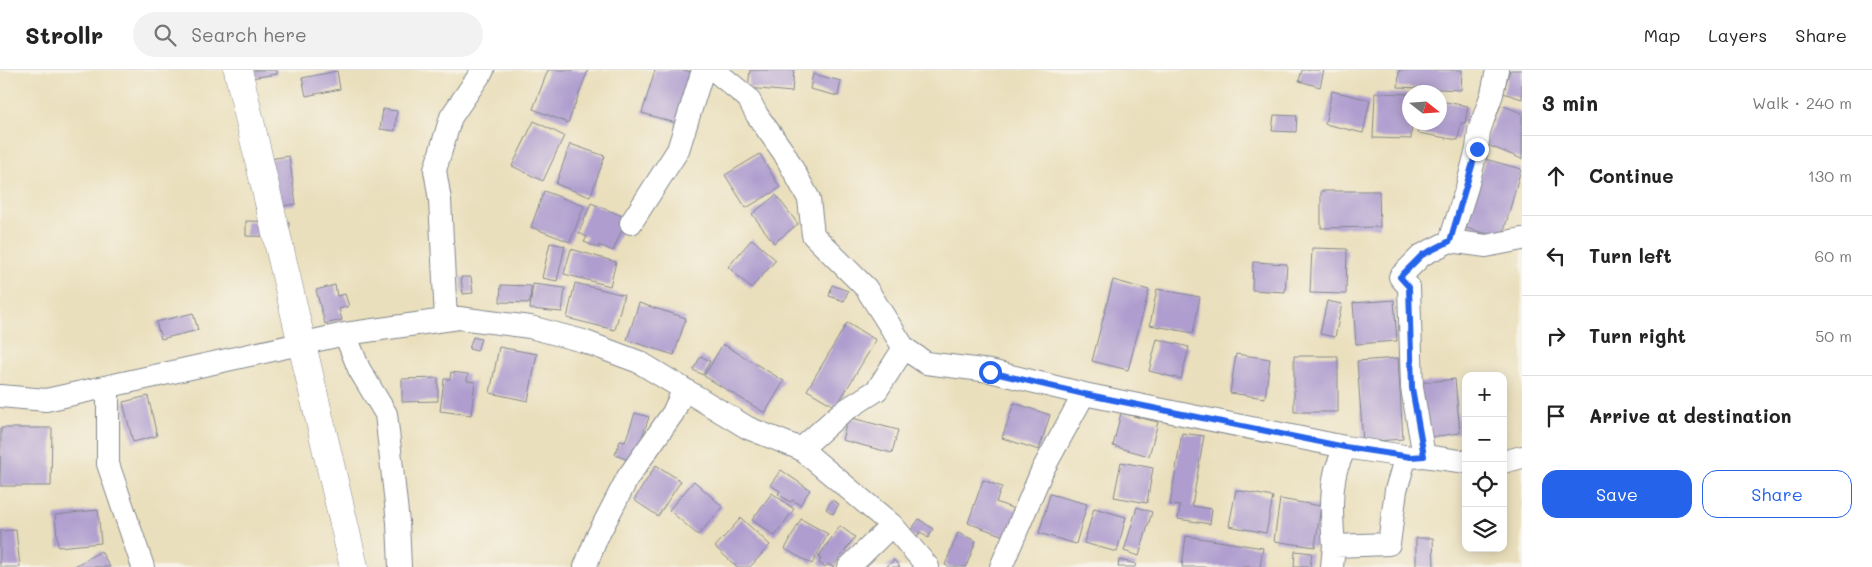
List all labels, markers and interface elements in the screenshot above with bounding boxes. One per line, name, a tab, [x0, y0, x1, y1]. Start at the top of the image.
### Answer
search box	[133, 12, 483, 57]
text: Strollr	[25, 19, 103, 50]
icon: search	[151, 21, 179, 49]
text: Search here	[191, 22, 307, 47]
text: Map	[1644, 23, 1680, 47]
text: Layers	[1708, 23, 1767, 47]
text: Share	[1795, 23, 1847, 47]
north arrow	[1402, 85, 1447, 130]
text: 3 min	[1542, 89, 1598, 116]
text: Walk · 240 m	[1752, 92, 1852, 113]
route end	[1466, 138, 1489, 161]
icon: ahead	[1542, 162, 1570, 190]
text: Continue	[1589, 163, 1674, 188]
text: 130 m	[1808, 165, 1852, 186]
icon: left	[1542, 242, 1570, 270]
text: Turn left	[1589, 243, 1672, 268]
text: 60 m	[1815, 245, 1852, 266]
icon: right	[1542, 322, 1570, 350]
text: Turn right	[1589, 323, 1686, 348]
text: 50 m	[1815, 325, 1852, 346]
route start	[979, 361, 1002, 384]
map controls	[1462, 372, 1507, 552]
button: +	[1462, 372, 1507, 417]
icon: arrive	[1542, 402, 1570, 430]
text: Arrive at destination	[1589, 403, 1792, 428]
button: −	[1462, 417, 1507, 462]
button: locate	[1462, 462, 1507, 507]
button: Save	[1542, 470, 1692, 518]
button: Share	[1702, 470, 1852, 518]
button: layers	[1462, 507, 1507, 552]

